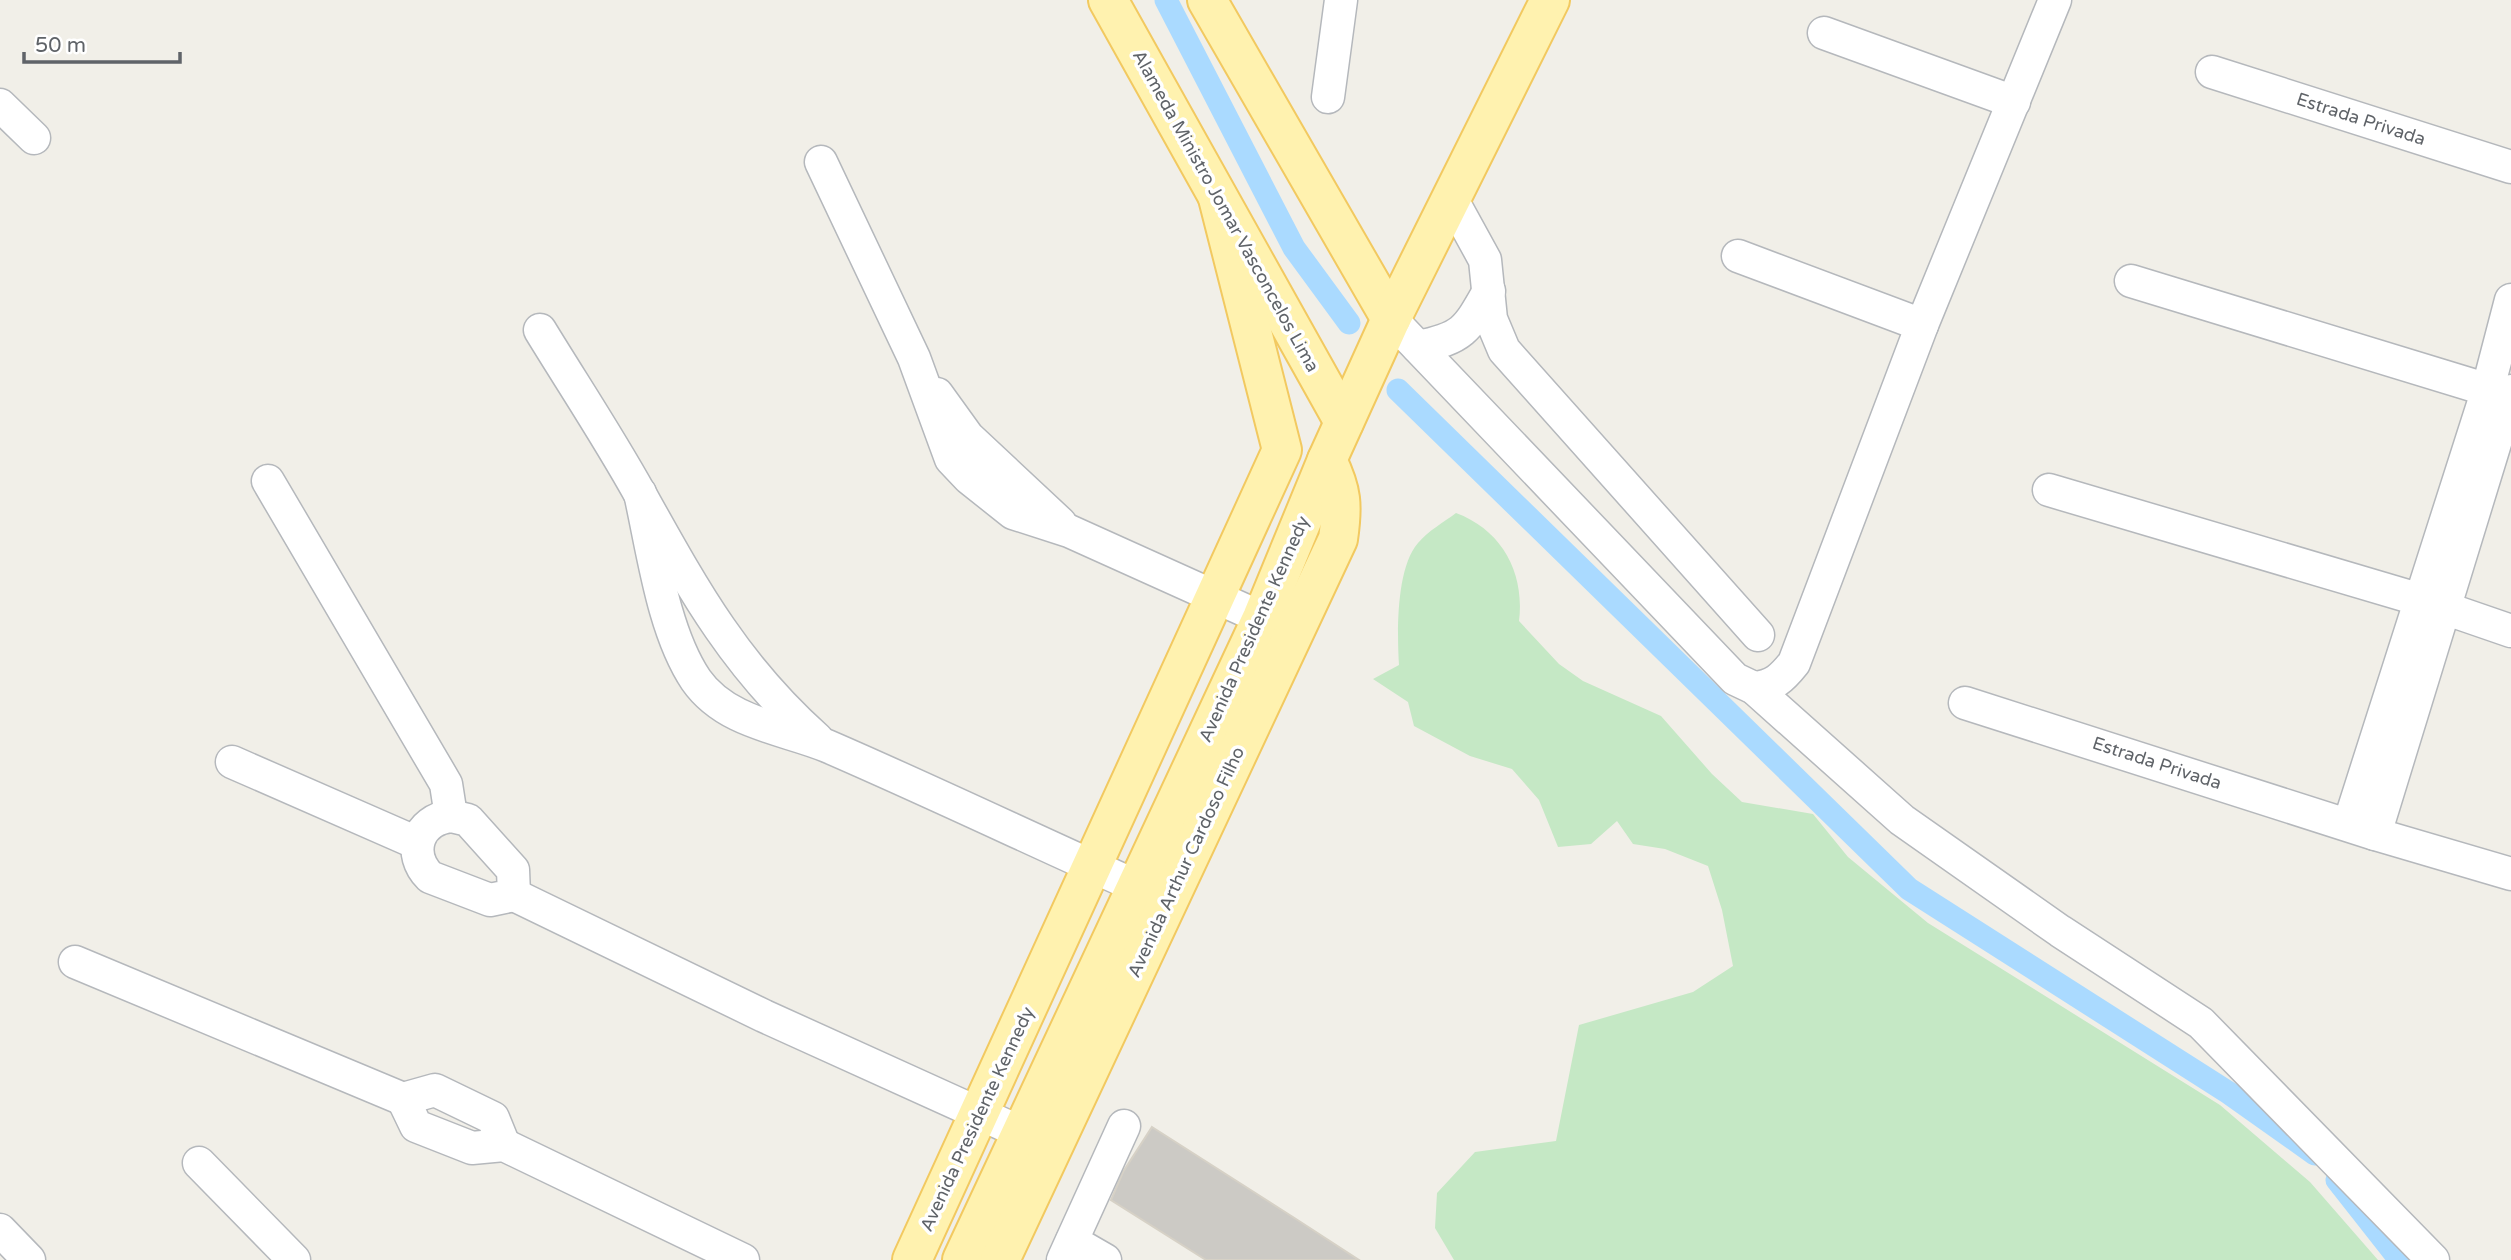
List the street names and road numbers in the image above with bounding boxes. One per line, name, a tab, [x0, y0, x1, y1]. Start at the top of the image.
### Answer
street label: Alameda Ministro Jomar Vasconcelos Lima	[1128, 46, 1324, 376]
street label: Estrada Privada	[2294, 88, 2428, 150]
street label: Avenida Presidente Kennedy	[1194, 512, 1314, 745]
street label: Estrada Privada	[2090, 732, 2224, 794]
street label: Avenida Arthur Cardoso Filho	[1123, 743, 1249, 981]
street label: Avenida Presidente Kennedy	[915, 1003, 1039, 1235]

